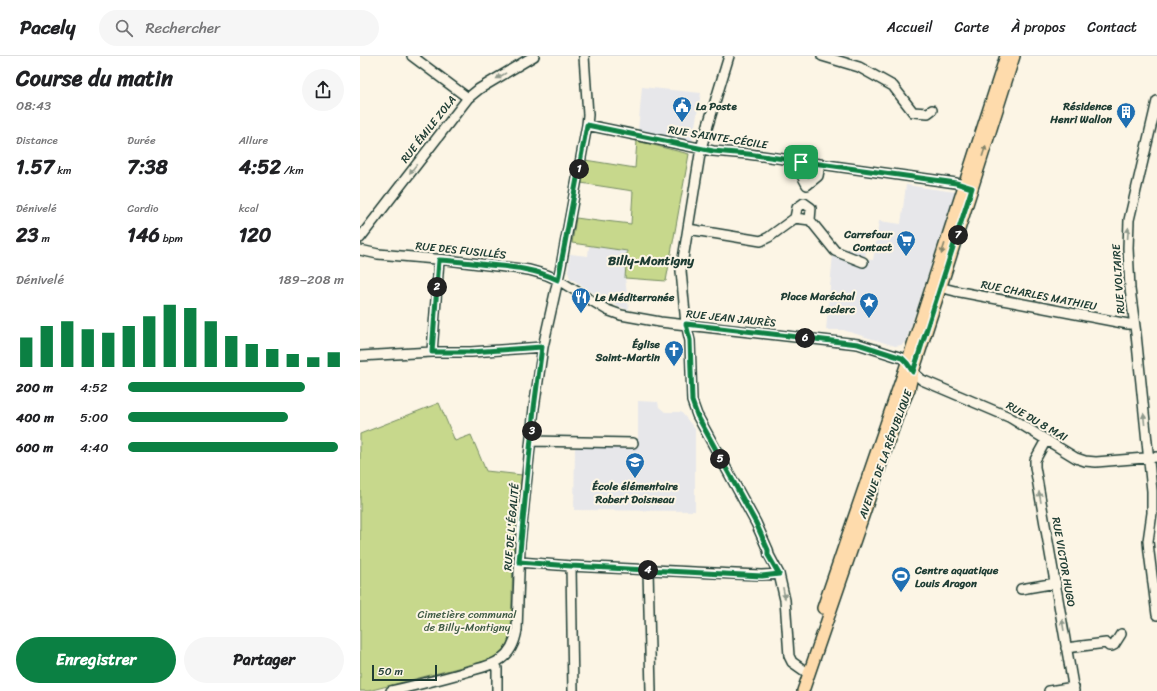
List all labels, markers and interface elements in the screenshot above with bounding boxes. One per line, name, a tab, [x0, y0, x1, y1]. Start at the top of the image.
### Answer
search box	[99, 10, 379, 46]
text: Pacely	[20, 11, 75, 44]
text: Rechercher	[145, 15, 220, 41]
text: Accueil	[887, 15, 933, 40]
text: Carte	[955, 15, 989, 40]
text: À propos	[1011, 15, 1065, 40]
text: Contact	[1087, 15, 1137, 40]
icon: search	[113, 17, 135, 39]
text: Course du matin	[16, 59, 173, 98]
button: share	[302, 69, 344, 111]
one-way arrow	[496, 72, 506, 80]
street label: RUE ÉMILE ZOLA	[396, 91, 461, 167]
text: 08:43	[16, 94, 51, 117]
public building icon: La Poste	[671, 95, 693, 123]
place label: La Poste	[696, 97, 737, 116]
place label: Résidence Henri Wallon	[1049, 97, 1113, 129]
building icon: Résidence Henri Wallon	[1115, 101, 1137, 129]
street label: RUE SAINTE-CÉCILE	[667, 120, 770, 155]
text: Distance	[16, 131, 58, 150]
text: Durée	[127, 131, 156, 150]
text: Allure	[239, 131, 268, 150]
one-way arrow	[981, 144, 987, 156]
pin	[784, 145, 818, 179]
text: 1.57	[16, 150, 54, 185]
text: 7:38	[127, 150, 168, 185]
text: 4:52	[239, 150, 281, 185]
icon: arrive	[790, 151, 812, 173]
pin: 1	[569, 159, 589, 179]
text: 1	[577, 159, 581, 178]
text: km	[54, 161, 71, 180]
text: /km	[281, 161, 304, 180]
one-way arrow	[408, 164, 417, 175]
text: Dénivelé	[16, 199, 57, 218]
text: Cardio	[127, 199, 159, 218]
text: kcal	[239, 199, 259, 218]
text: 23	[16, 218, 39, 253]
text: 146	[127, 218, 160, 253]
text: 120	[239, 218, 271, 253]
place label: Carrefour Contact	[843, 225, 893, 257]
pin: 7	[948, 225, 968, 245]
text: 7	[955, 225, 961, 244]
one-way arrow	[1125, 227, 1132, 239]
text: m	[39, 229, 50, 248]
text: bpm	[160, 229, 183, 248]
supermarket icon: Carrefour Contact	[895, 229, 917, 257]
street label: RUE DES FUSILLÉS	[415, 236, 507, 265]
one-way arrow	[940, 243, 946, 255]
street label: RUE VOLTAIRE	[1107, 243, 1130, 314]
district label: Billy-Montigny	[608, 249, 695, 272]
text: Dénivelé	[16, 268, 64, 291]
text: 189–208 m	[278, 268, 344, 291]
street label: RUE CHARLES MATHIEU	[979, 275, 1099, 316]
pin: 2	[427, 277, 447, 297]
text: 2	[434, 277, 440, 296]
restaurant icon: Le Méditerranée	[570, 286, 592, 314]
place label: Place Maréchal Leclerc	[781, 287, 856, 319]
place label: Le Méditerranée	[595, 288, 675, 307]
place icon: Place Maréchal Leclerc	[858, 291, 880, 319]
street label: RUE JEAN JAURÈS	[685, 304, 777, 333]
pin: 6	[795, 328, 815, 348]
text: 6	[802, 328, 808, 347]
place label: Église Saint-Martin	[594, 335, 660, 367]
church icon: Église Saint-Martin	[663, 339, 685, 367]
text: 200 m	[16, 376, 53, 399]
text: 4:52	[80, 376, 108, 399]
street label: AVENUE DE LA RÉPUBLIQUE	[853, 386, 918, 522]
street label: RUE DU 8 MAI	[1002, 396, 1072, 447]
text: 400 m	[16, 406, 54, 429]
text: 5:00	[80, 406, 108, 429]
one-way arrow	[1141, 413, 1147, 425]
pin: 3	[522, 421, 542, 441]
text: 3	[529, 421, 535, 440]
text: 600 m	[16, 436, 53, 459]
text: 4:40	[80, 436, 108, 459]
pin: 5	[710, 449, 730, 469]
text: 5	[717, 449, 723, 468]
school or university icon: École élémentaire Robert Doisneau	[624, 451, 646, 479]
place label: École élémentaire Robert Doisneau	[592, 477, 679, 509]
street label: RUE DE L'ÉGALITÉ	[498, 482, 525, 572]
one-way arrow	[1037, 491, 1043, 503]
street label: RUE VICTOR HUGO	[1046, 516, 1081, 609]
pin: 4	[638, 560, 658, 580]
text: 4	[645, 560, 651, 579]
place label: Centre aquatique Louis Aragon	[914, 561, 999, 593]
sports icon: Centre aquatique Louis Aragon	[890, 565, 912, 593]
one-way arrow	[781, 587, 787, 599]
park label: Cimetière communal de Billy-Montigny	[418, 605, 517, 637]
one-way arrow	[1059, 619, 1065, 631]
button: Enregistrer	[16, 637, 176, 683]
button: Partager	[184, 637, 344, 683]
text: 50 m	[378, 662, 403, 681]
scale bar	[372, 663, 437, 682]

